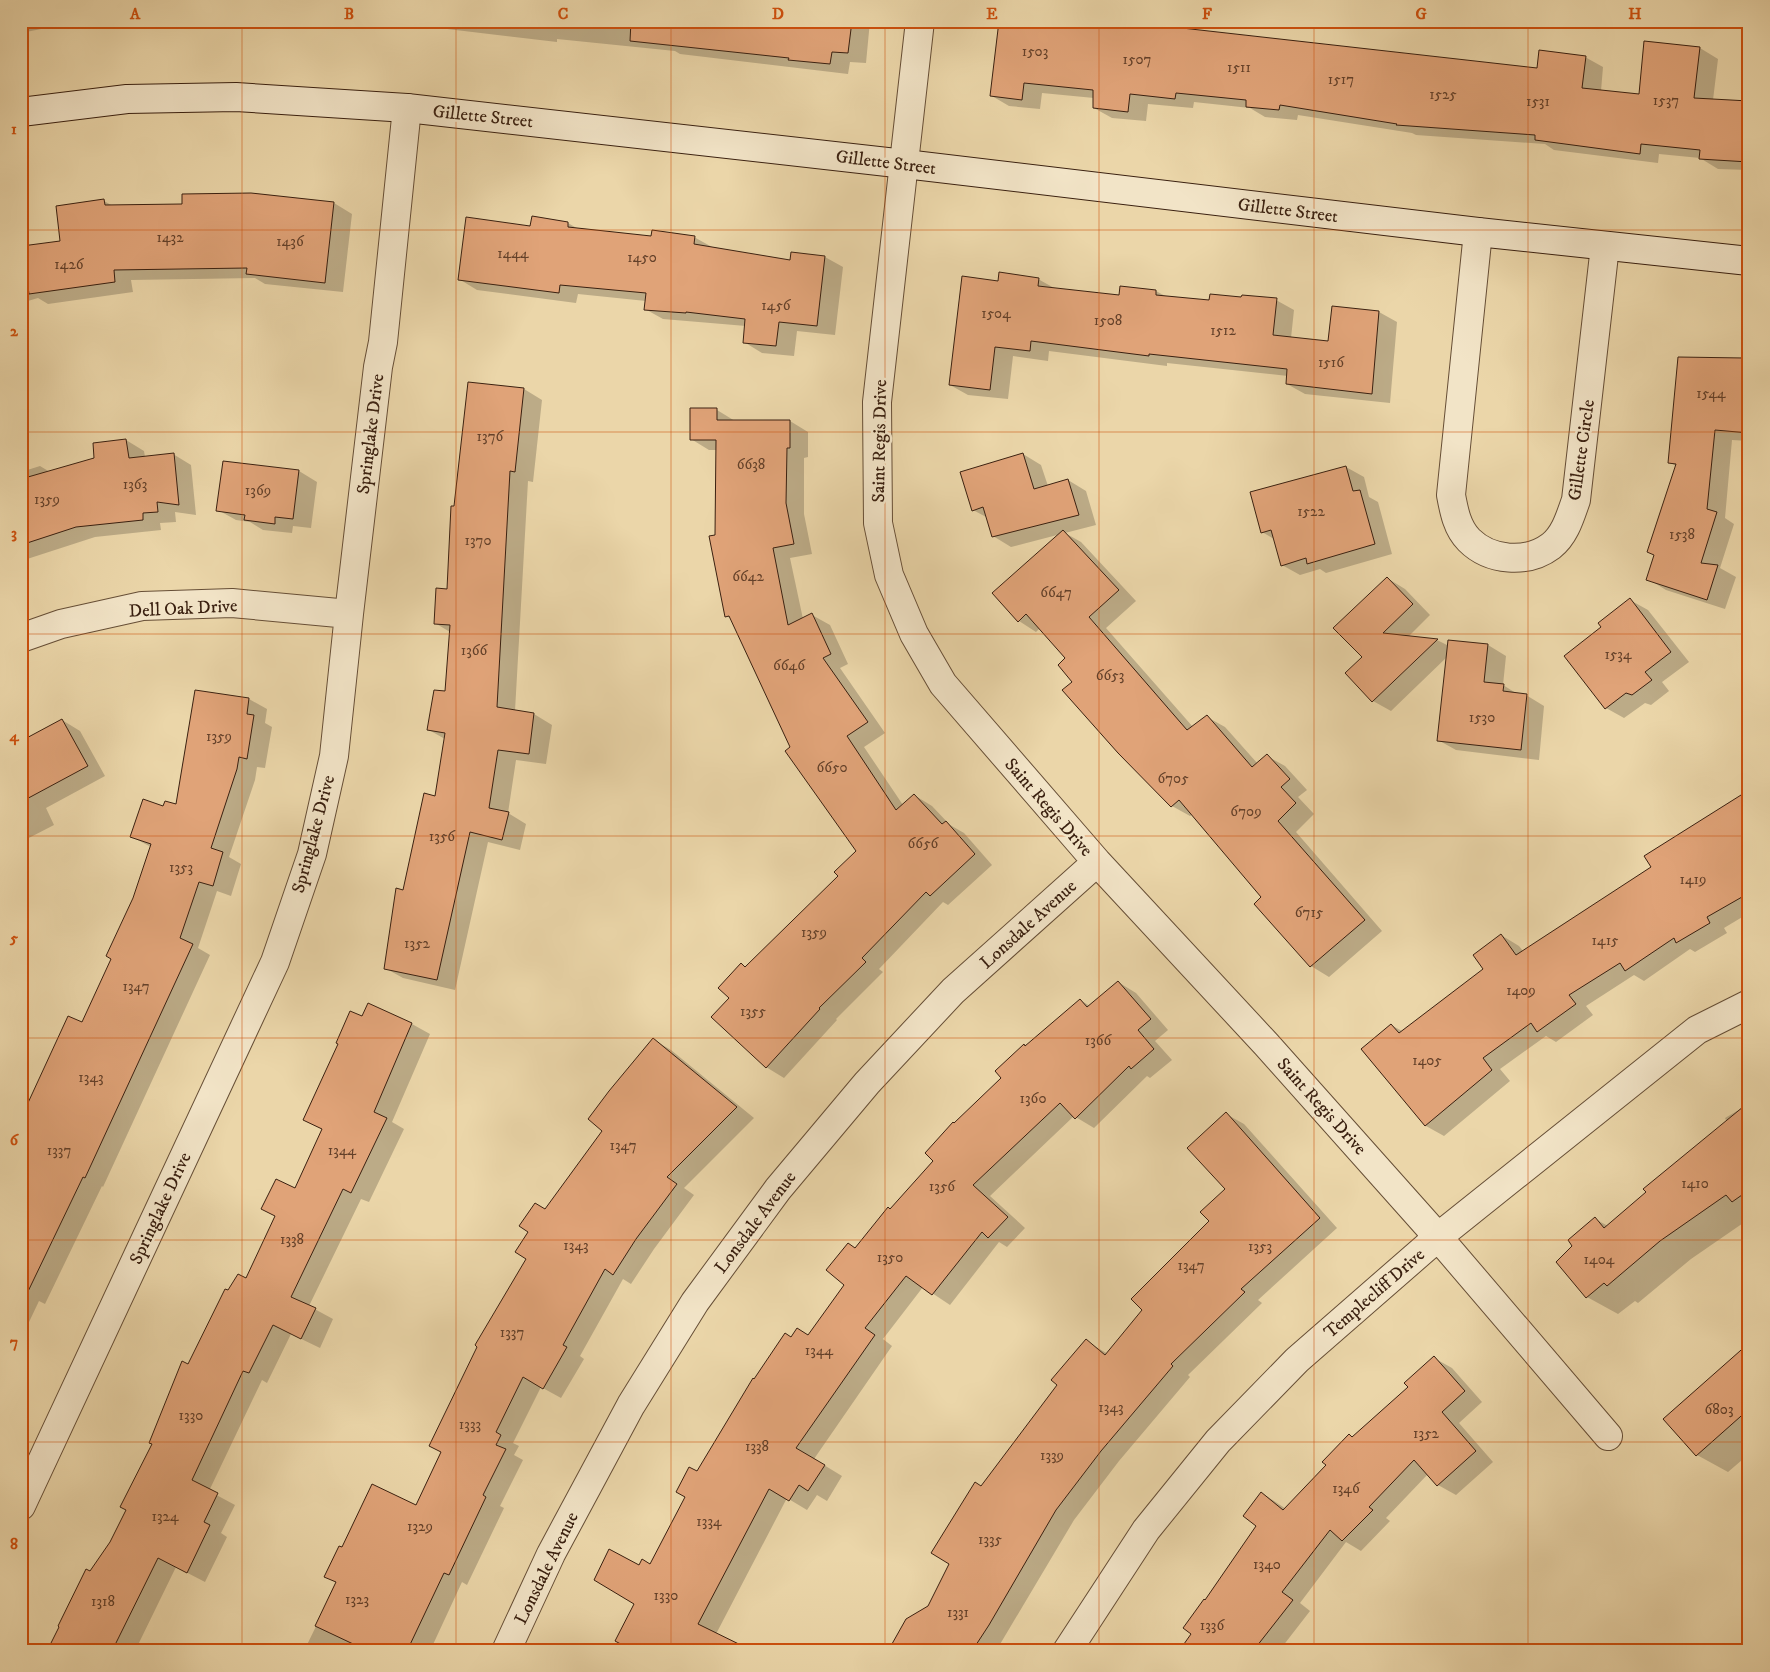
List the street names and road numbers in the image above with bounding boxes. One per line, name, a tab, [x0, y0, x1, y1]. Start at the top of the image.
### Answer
street label: Gillette Street	[432, 101, 534, 133]
street label: Gillette Street	[834, 146, 937, 180]
street label: Gillette Street	[1236, 194, 1339, 228]
street label: Springlake Drive	[353, 373, 389, 496]
street label: Saint Regis Drive	[868, 379, 892, 503]
street label: Gillette Circle	[1564, 398, 1600, 502]
street label: Dell Oak Drive	[128, 595, 238, 623]
street label: Saint Regis Drive	[999, 754, 1097, 861]
street label: Springlake Drive	[288, 773, 340, 896]
street label: Lonsdale Avenue	[976, 876, 1081, 974]
street label: Saint Regis Drive	[1272, 1053, 1371, 1160]
street label: Springlake Drive	[125, 1149, 196, 1268]
street label: Lonsdale Avenue	[710, 1167, 801, 1278]
street label: Templecliff Drive	[1320, 1244, 1430, 1343]
street label: Lonsdale Avenue	[510, 1509, 584, 1628]

